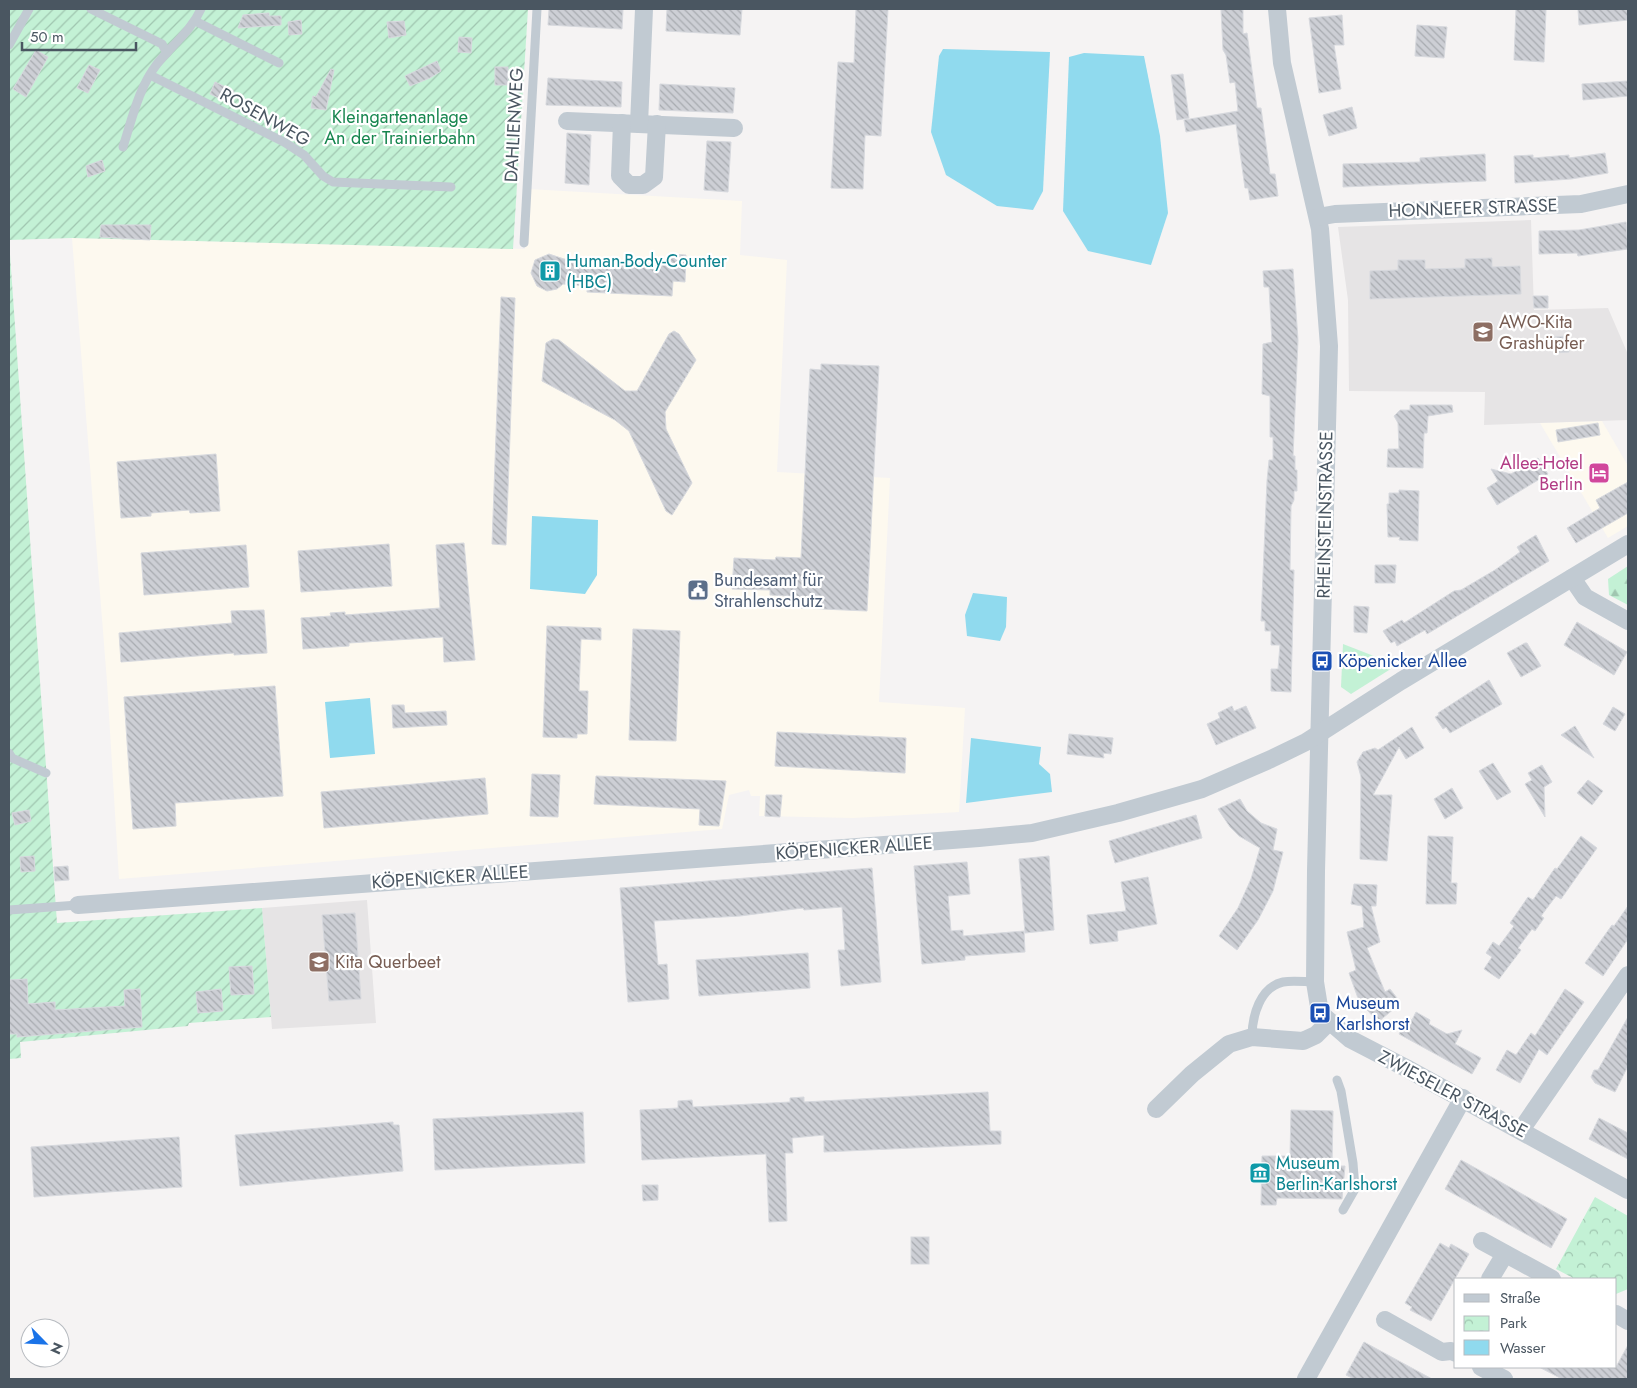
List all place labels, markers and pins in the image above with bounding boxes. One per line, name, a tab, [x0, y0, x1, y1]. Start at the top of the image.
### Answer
place label: Human-Body-Counter (HBC)	[566, 248, 728, 295]
building icon: Human-Body-Counter (HBC)	[538, 259, 562, 283]
place label: AWO-Kita Grashüpfer	[1499, 309, 1586, 356]
school or university icon: AWO-Kita Grashüpfer	[1471, 320, 1495, 344]
place label: Allee-Hotel Berlin	[1500, 450, 1583, 497]
hotel icon: Allee-Hotel Berlin	[1587, 461, 1611, 485]
place label: Bundesamt für Strahlenschutz	[714, 567, 824, 614]
public building icon: Bundesamt für Strahlenschutz	[686, 578, 710, 602]
place label: Köpenicker Allee	[1338, 648, 1467, 674]
bus stop icon: Köpenicker Allee	[1310, 649, 1334, 673]
place label: Kita Querbeet	[335, 949, 441, 975]
school or university icon: Kita Querbeet	[307, 950, 331, 974]
place label: Museum Karlshorst	[1336, 990, 1410, 1037]
bus stop icon: Museum Karlshorst	[1308, 1001, 1332, 1025]
place label: Museum Berlin-Karlshorst	[1276, 1150, 1398, 1197]
museum icon: Museum Berlin-Karlshorst	[1248, 1161, 1272, 1185]

